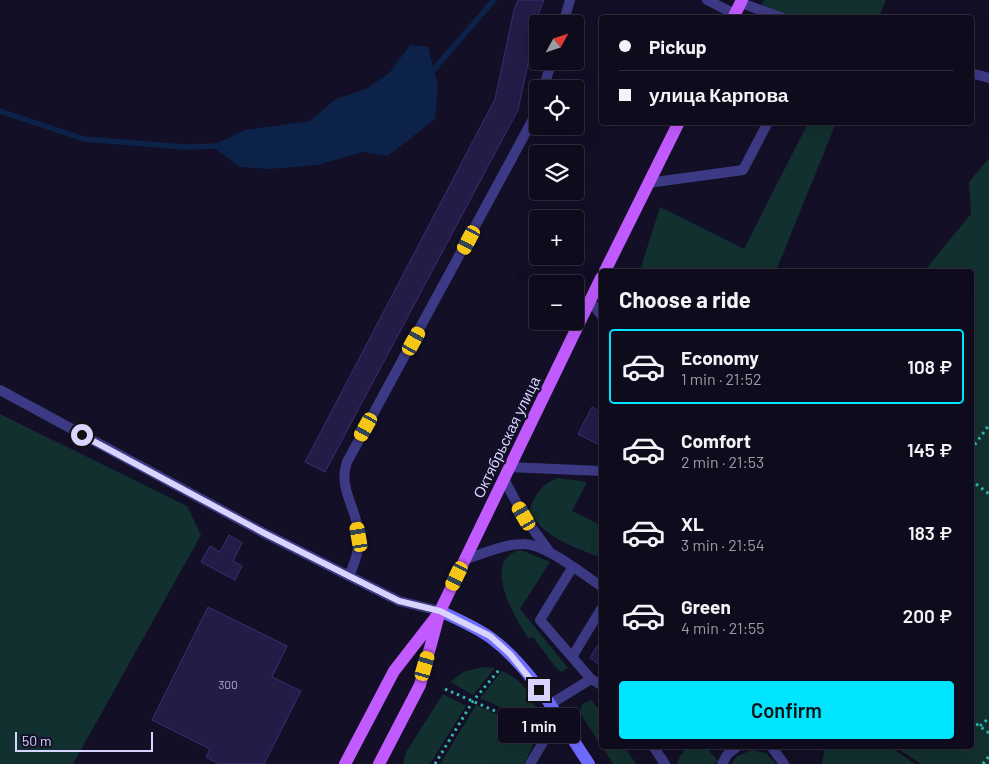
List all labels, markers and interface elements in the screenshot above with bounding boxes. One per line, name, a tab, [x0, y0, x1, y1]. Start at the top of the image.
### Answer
north arrow	[529, 15, 584, 70]
map controls	[529, 15, 584, 330]
text: Pickup	[649, 35, 707, 58]
button: locate	[529, 80, 584, 135]
text: улица Карпова	[649, 83, 788, 106]
button: layers	[529, 145, 584, 200]
button: +	[529, 210, 584, 265]
car	[455, 223, 482, 257]
button: −	[529, 275, 584, 330]
text: Choose a ride	[619, 286, 751, 312]
car	[400, 324, 427, 358]
icon: car	[621, 344, 666, 389]
text: Economy	[681, 346, 759, 369]
text: 108 ₽	[907, 355, 952, 378]
text: 1 min · 21:52	[681, 369, 762, 388]
street label: Октябрьская улица	[469, 373, 544, 501]
car	[352, 410, 379, 444]
route start	[71, 424, 93, 446]
icon: car	[621, 427, 666, 472]
text: Comfort	[681, 429, 751, 452]
text: 145 ₽	[907, 438, 952, 461]
text: 2 min · 21:53	[681, 452, 764, 471]
car	[510, 499, 537, 533]
icon: car	[621, 510, 666, 555]
text: XL	[681, 512, 704, 535]
car	[349, 521, 368, 553]
text: 183 ₽	[908, 521, 952, 544]
text: 3 min · 21:54	[681, 535, 765, 554]
car	[443, 559, 470, 593]
icon: car	[621, 593, 666, 638]
text: Green	[681, 595, 731, 618]
text: 200 ₽	[903, 604, 952, 627]
text: 4 min · 21:55	[681, 618, 765, 637]
car	[413, 650, 436, 682]
house number: 300	[218, 677, 238, 691]
route end	[528, 679, 550, 701]
button: Confirm	[619, 681, 954, 739]
callout: 1 min	[498, 708, 580, 742]
text: 1 min	[522, 716, 556, 735]
scale bar	[15, 729, 152, 752]
text: 50 m	[22, 732, 51, 749]

